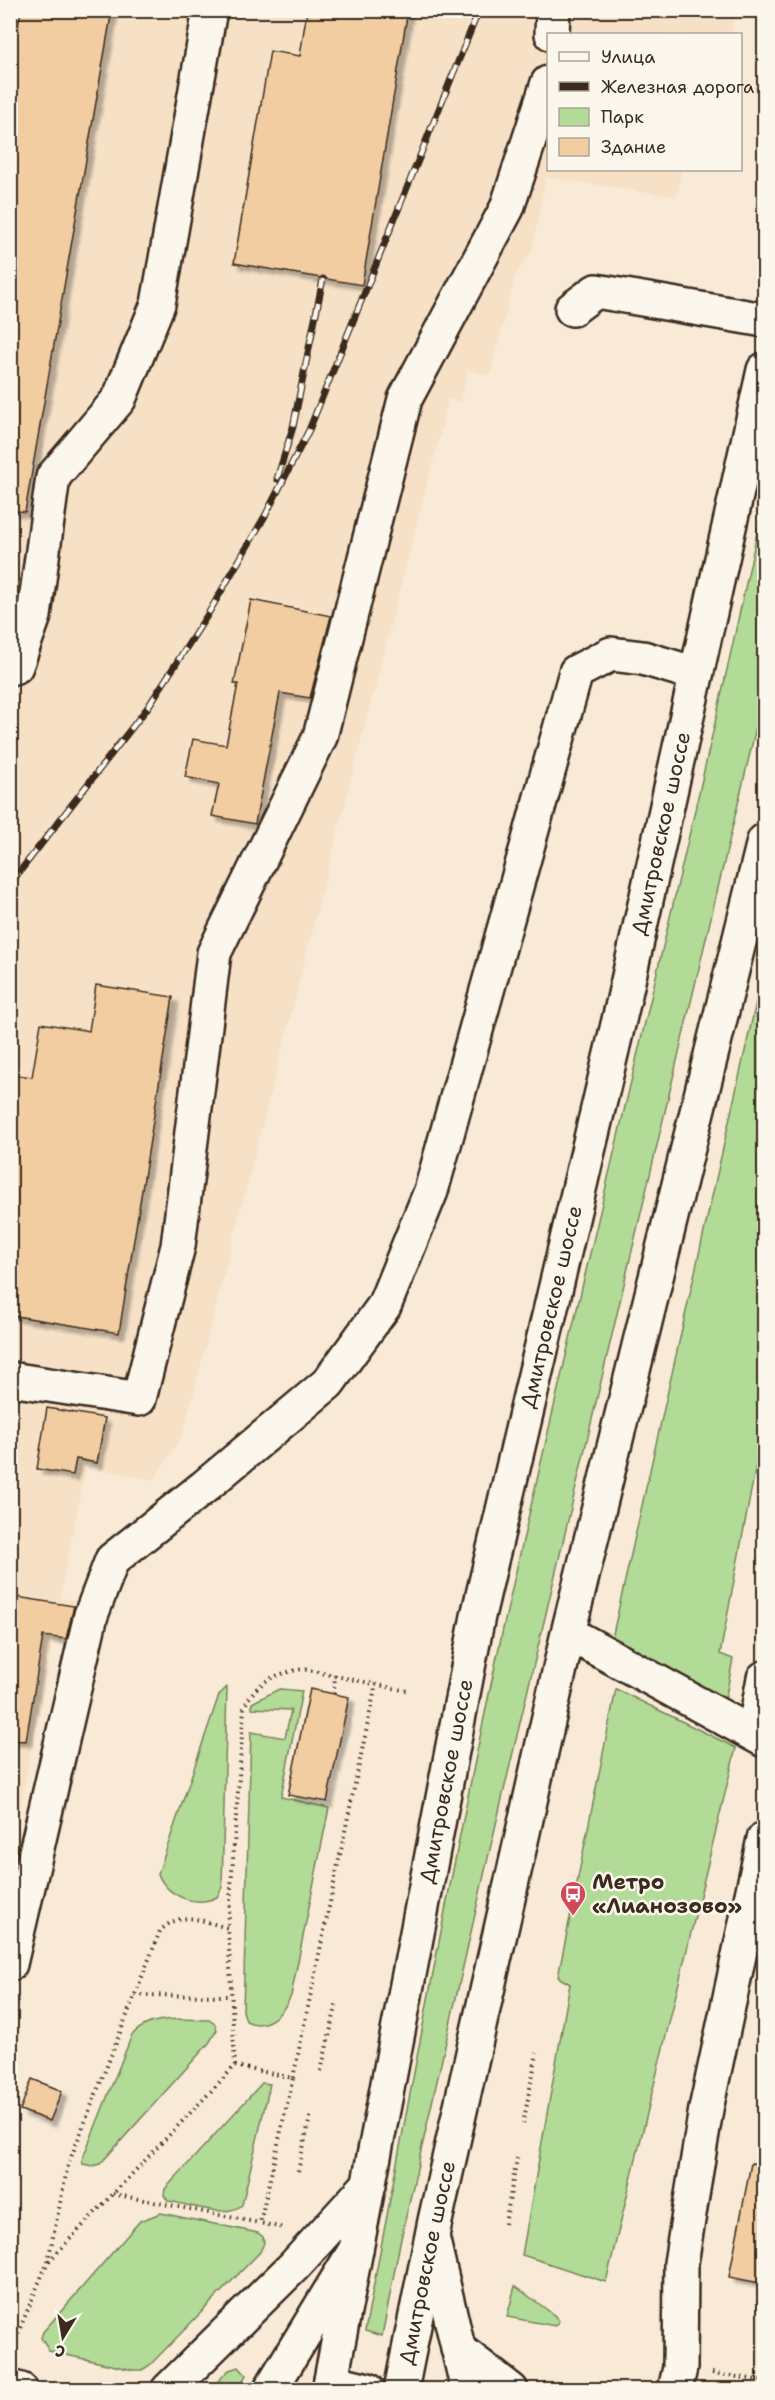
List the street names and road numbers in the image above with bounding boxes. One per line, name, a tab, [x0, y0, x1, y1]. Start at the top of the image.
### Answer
street label: Дмитровское шоссе	[625, 729, 697, 938]
street label: Дмитровское шоссе	[514, 1203, 589, 1411]
street label: Дмитровское шоссе	[413, 1677, 480, 1886]
street label: Дмитровское шоссе	[392, 2158, 462, 2367]

